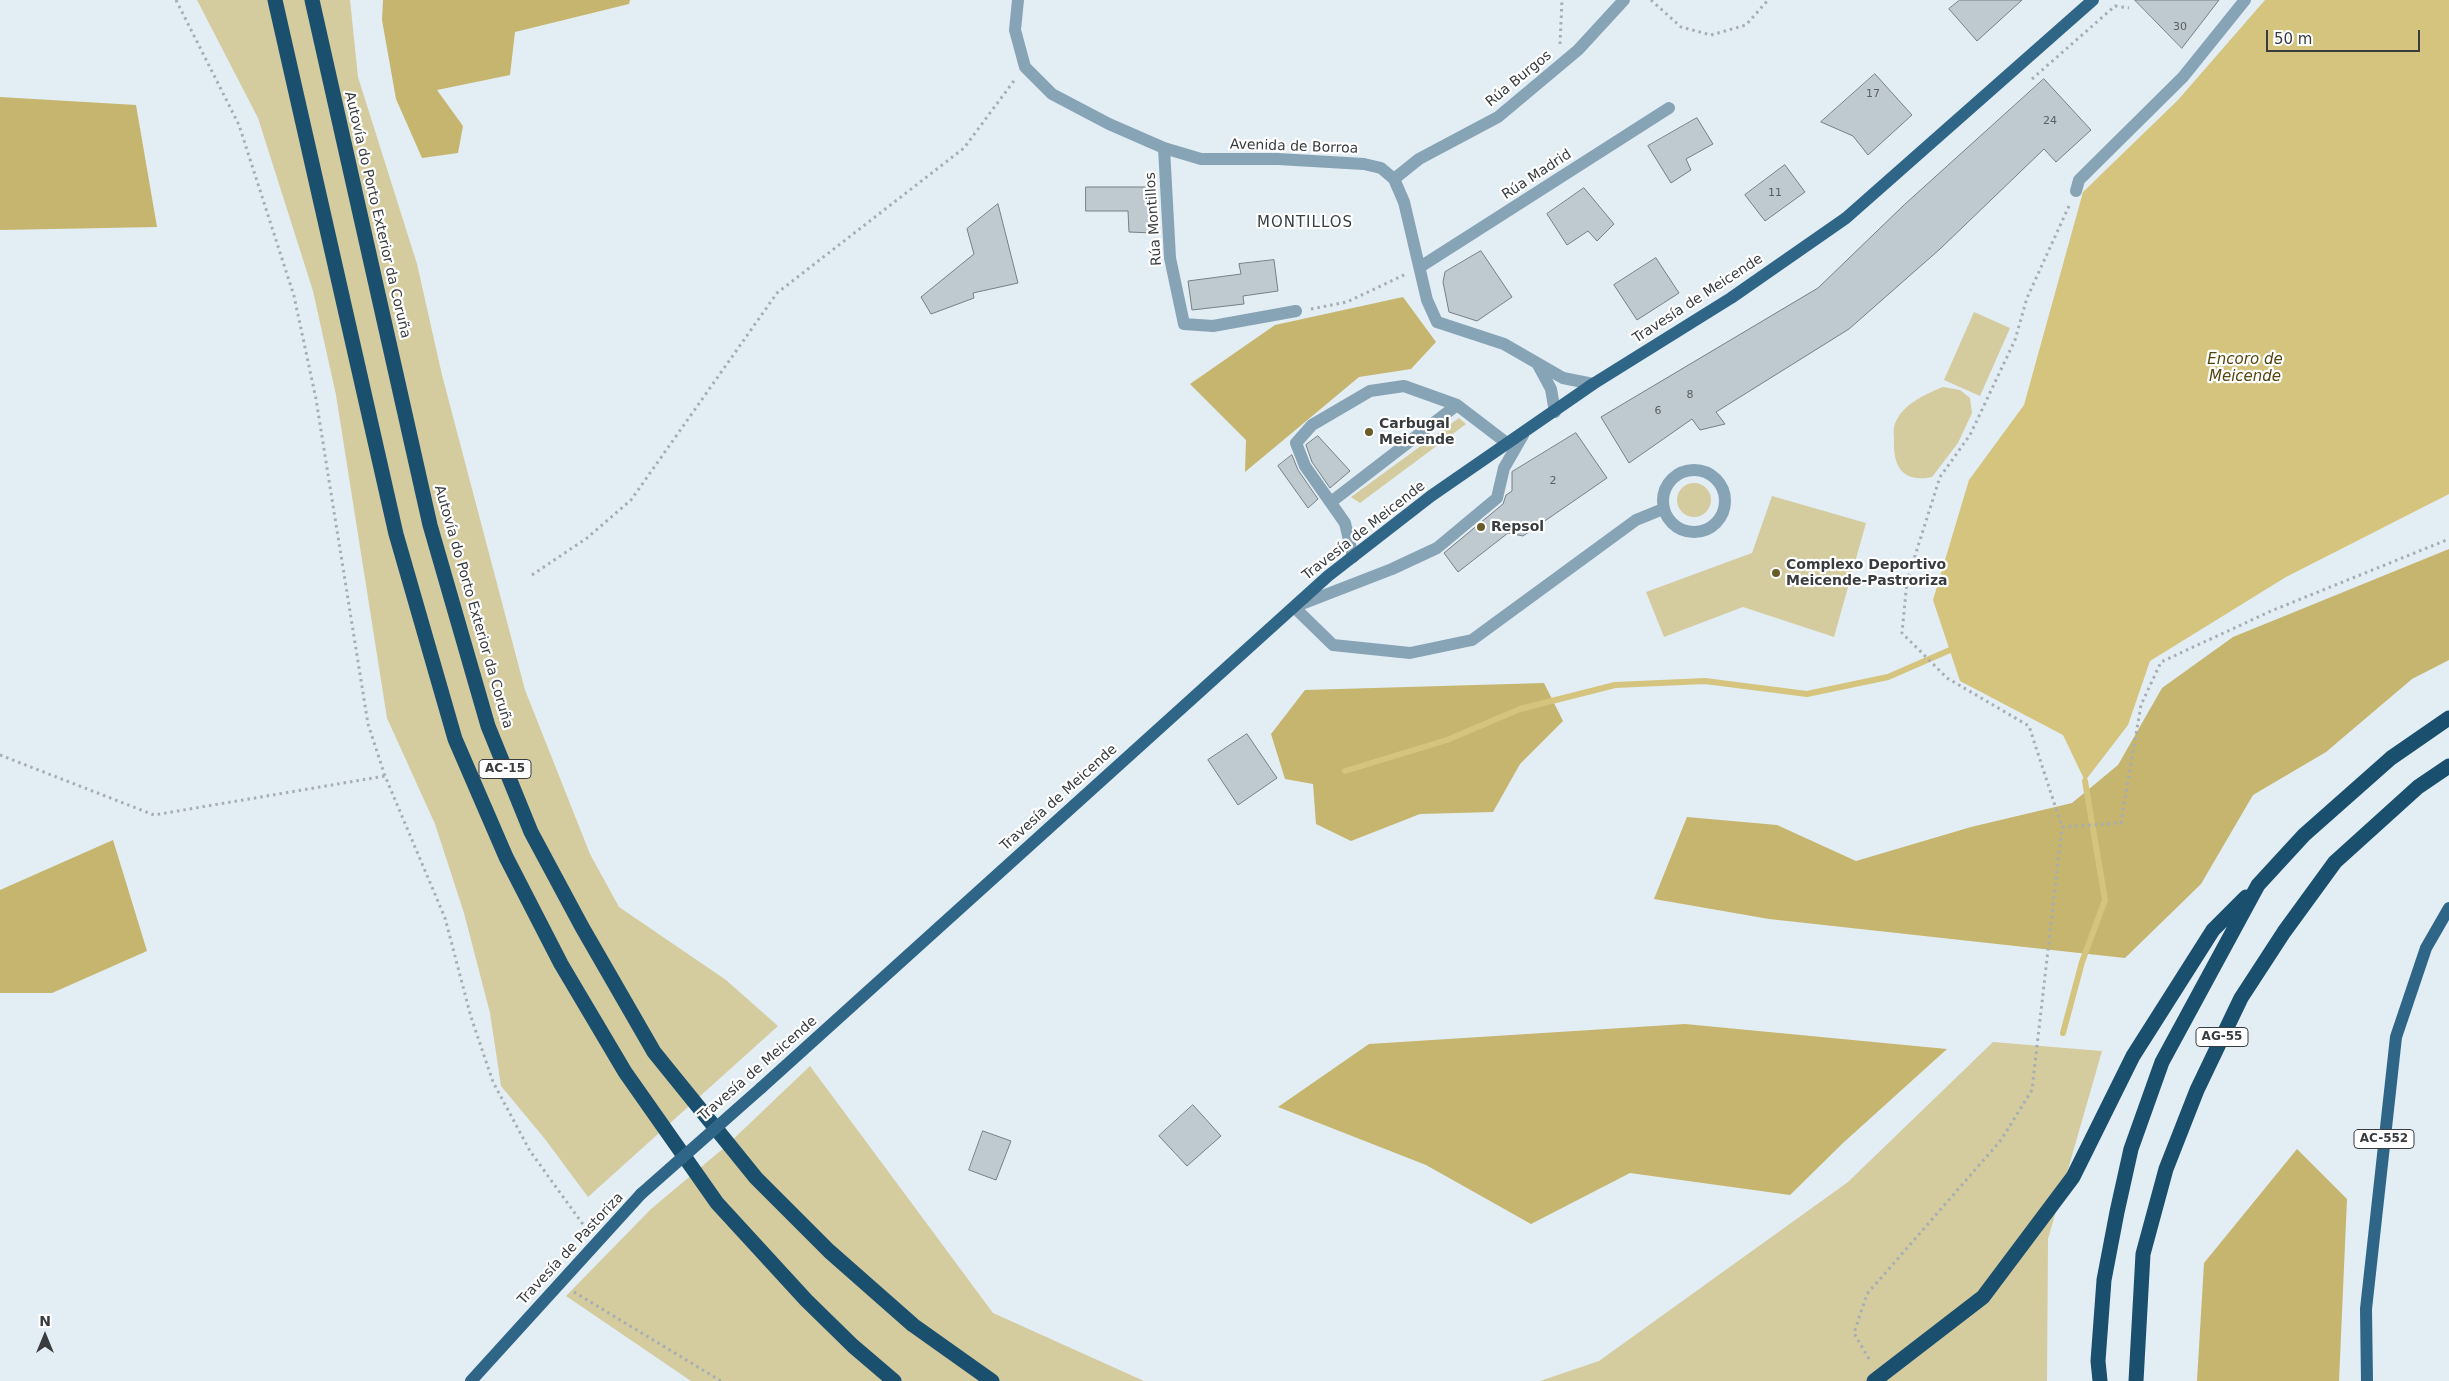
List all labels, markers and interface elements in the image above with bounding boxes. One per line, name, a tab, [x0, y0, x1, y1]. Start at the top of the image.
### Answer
house number: 30	[2173, 20, 2187, 34]
scale bar	[2269, 20, 2423, 52]
text: 50 m	[2274, 30, 2312, 48]
street label: Rúa Burgos	[1483, 47, 1555, 111]
house number: 17	[1866, 87, 1880, 101]
street label: Autovía do Porto Exterior da Coruña	[340, 90, 414, 340]
house number: 24	[2043, 114, 2057, 128]
street label: Avenida de Borroa	[1229, 136, 1359, 158]
street label: Rúa Madrid	[1499, 146, 1575, 204]
street label: Rúa Montillos	[1142, 172, 1166, 266]
house number: 11	[1768, 186, 1782, 200]
district label: MONTILLOS	[1256, 214, 1354, 232]
street label: Travesía de Meicende	[1630, 251, 1766, 347]
water label: Encoro de Meicende	[2207, 351, 2283, 386]
house number: 8	[1687, 388, 1693, 402]
house number: 6	[1655, 404, 1661, 418]
place label: Carbugal Meicende	[1379, 416, 1455, 448]
marker: Carbugal Meicende	[1363, 426, 1375, 438]
house number: 2	[1550, 474, 1556, 488]
street label: Travesía de Meicende	[1299, 478, 1429, 584]
street label: Autovía do Porto Exterior da Coruña	[430, 483, 516, 731]
place label: Repsol	[1491, 519, 1544, 535]
marker: Repsol	[1475, 521, 1487, 533]
place label: Complexo Deportivo Meicende-Pastroriza	[1786, 557, 1947, 590]
marker: Complexo Deportivo Meicende-Pastroriza	[1770, 567, 1782, 579]
street label: Travesía de Meicende	[997, 741, 1121, 855]
road number: AC-15	[479, 760, 531, 779]
street label: Travesía de Meicende	[695, 1013, 821, 1125]
road number: AG-55	[2196, 1028, 2248, 1046]
road number: AC-552	[2354, 1130, 2414, 1148]
street label: Travesía de Pastoriza	[515, 1189, 627, 1309]
north arrow	[20, 1311, 70, 1361]
text: N	[39, 1313, 51, 1329]

